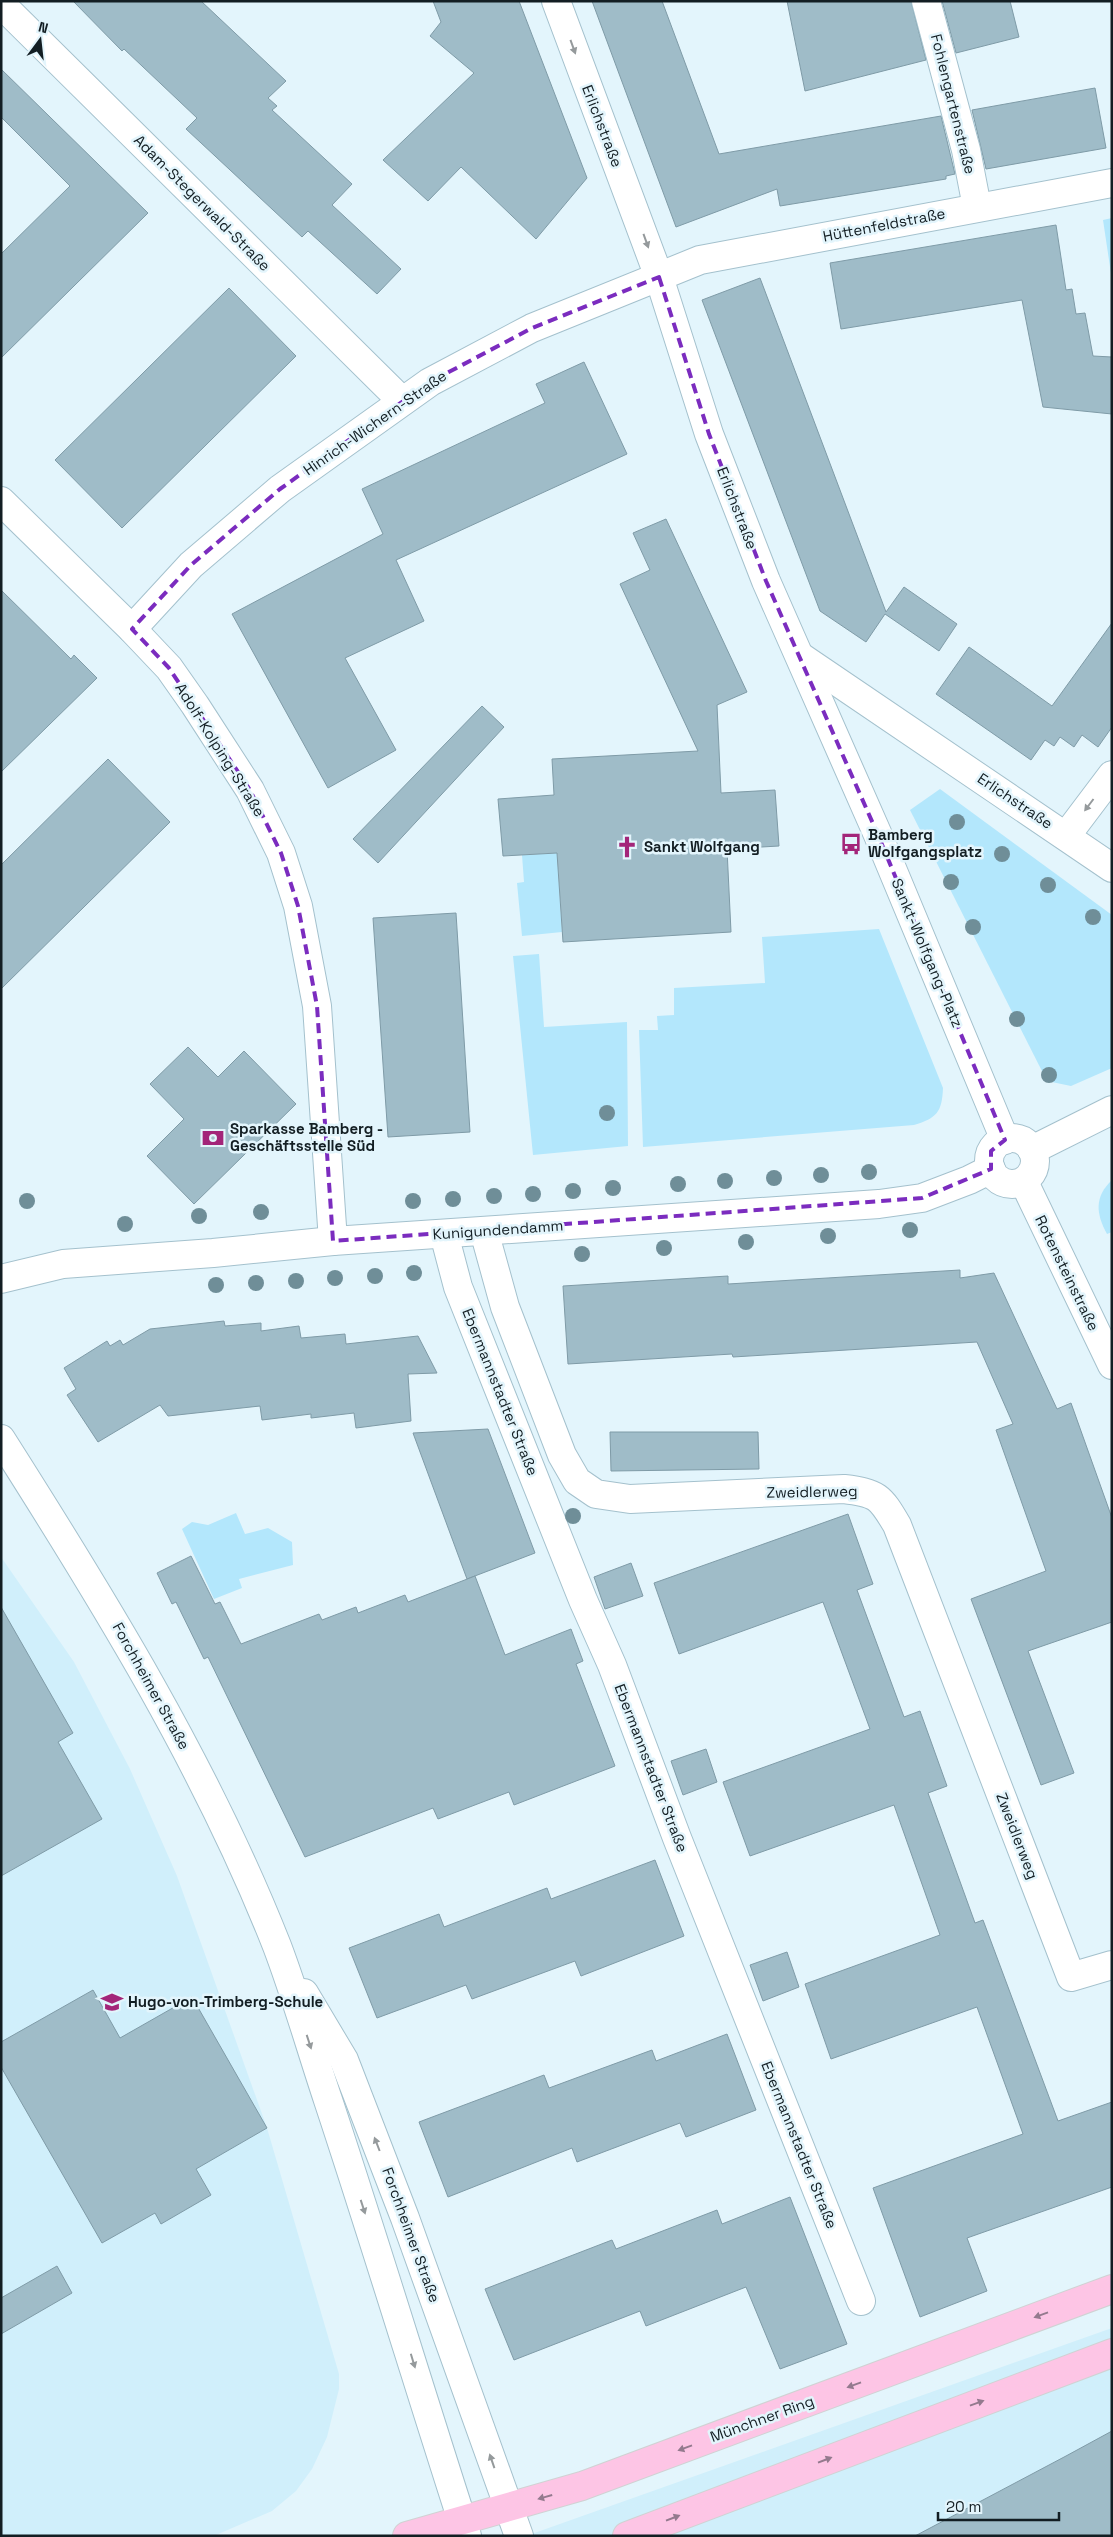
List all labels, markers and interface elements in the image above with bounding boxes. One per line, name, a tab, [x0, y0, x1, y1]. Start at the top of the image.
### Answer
north arrow	[15, 15, 65, 65]
text: N	[36, 18, 50, 37]
street label: Fohlengartenstraße	[927, 32, 980, 176]
one-way arrow	[569, 40, 577, 55]
street label: Erlichstraße	[578, 82, 627, 170]
street label: Adam-Stegerwald-Straße	[130, 130, 275, 275]
street label: Hüttenfeldstraße	[821, 203, 947, 246]
one-way arrow	[642, 234, 650, 249]
street label: Hinrich-Wichern-Straße	[299, 366, 450, 479]
street label: Erlichstraße	[713, 464, 762, 552]
street label: Adolf-Kolping-Straße	[171, 679, 269, 820]
street label: Erlichstraße	[974, 769, 1057, 833]
one-way arrow	[1084, 798, 1094, 812]
place label: Bamberg Wolfgangsplatz	[868, 825, 982, 861]
bus stop icon: Bamberg Wolfgangsplatz	[838, 831, 864, 857]
church icon: Sankt Wolfgang	[614, 834, 640, 860]
place label: Sankt Wolfgang	[644, 837, 760, 856]
street label: Sankt-Wolfgang-Platz	[887, 876, 967, 1030]
place label: Sparkasse Bamberg - Geschäftsstelle Süd	[230, 1119, 383, 1155]
bank icon: Sparkasse Bamberg - Geschäftsstelle Süd	[200, 1125, 226, 1151]
street label: Rotensteinstraße	[1031, 1212, 1104, 1334]
street label: Kunigundendamm	[432, 1215, 564, 1244]
street label: Ebermannstadter Straße	[458, 1305, 543, 1478]
street label: Zweidlerweg	[766, 1481, 858, 1502]
street label: Forchheimer Straße	[109, 1619, 194, 1753]
street label: Ebermannstadter Straße	[611, 1681, 692, 1855]
street label: Zweidlerweg	[992, 1790, 1043, 1882]
school or university icon: Hugo-von-Trimberg-Schule	[99, 1989, 125, 2015]
place label: Hugo-von-Trimberg-Schule	[128, 1992, 324, 2011]
one-way arrow	[305, 2035, 313, 2050]
street label: Ebermannstadter Straße	[757, 2058, 842, 2231]
one-way arrow	[373, 2136, 381, 2151]
street label: Forchheimer Straße	[378, 2165, 445, 2305]
one-way arrow	[360, 2199, 367, 2214]
one-way arrow	[1033, 2312, 1048, 2319]
one-way arrow	[409, 2354, 417, 2369]
one-way arrow	[846, 2382, 861, 2389]
street label: Münchner Ring	[707, 2391, 816, 2446]
one-way arrow	[969, 2399, 984, 2406]
one-way arrow	[677, 2444, 692, 2452]
one-way arrow	[488, 2453, 496, 2468]
one-way arrow	[817, 2456, 832, 2464]
scale bar	[938, 2490, 1059, 2522]
one-way arrow	[538, 2493, 553, 2501]
text: 20 m	[946, 2497, 981, 2516]
one-way arrow	[666, 2514, 681, 2522]

